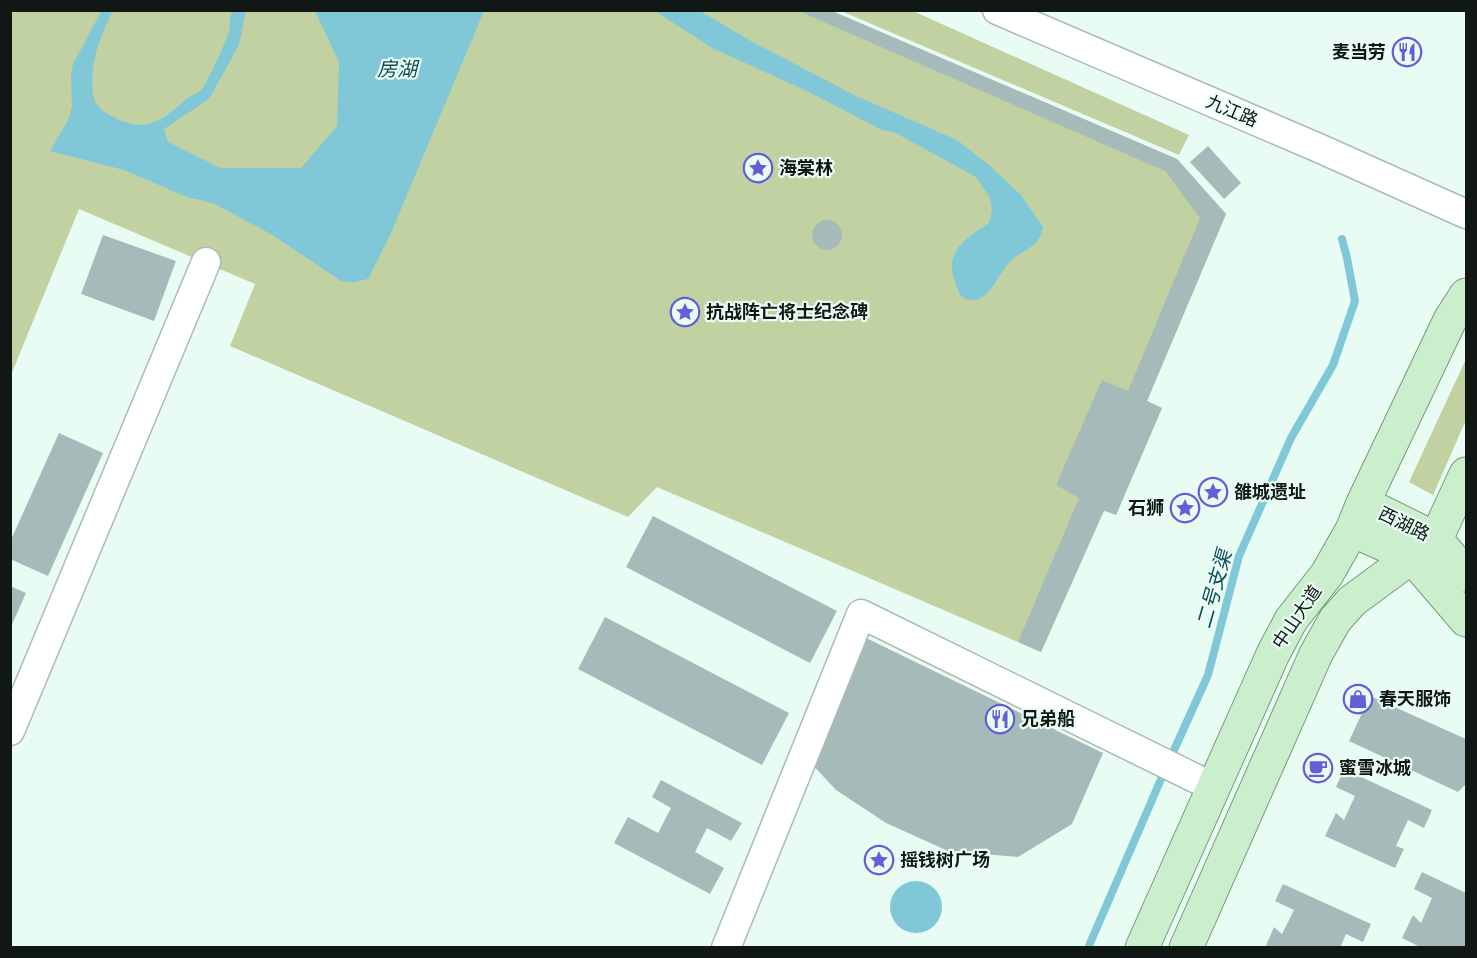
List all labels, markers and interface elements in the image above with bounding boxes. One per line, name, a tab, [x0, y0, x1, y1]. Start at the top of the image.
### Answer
restaurant icon: 麦当劳	[1391, 36, 1423, 68]
place label: 麦当劳	[1332, 40, 1386, 63]
water label: 房湖	[377, 56, 420, 81]
street label: 九江路	[1203, 89, 1262, 132]
place icon: 海棠林	[742, 152, 774, 184]
place label: 海棠林	[779, 156, 833, 179]
place icon: 抗战阵亡将士纪念碑	[669, 296, 701, 328]
place label: 抗战阵亡将士纪念碑	[706, 300, 868, 323]
place icon: 雒城遗址	[1197, 476, 1229, 508]
place label: 雒城遗址	[1234, 480, 1306, 503]
place icon: 石狮	[1169, 492, 1201, 524]
place label: 石狮	[1128, 496, 1164, 519]
street label: 西湖路	[1375, 501, 1434, 546]
water label: 二号支渠	[1190, 544, 1237, 631]
street label: 中山大道	[1267, 580, 1326, 653]
shop icon: 春天服饰	[1342, 683, 1374, 715]
place label: 春天服饰	[1379, 687, 1451, 710]
restaurant icon: 兄弟船	[984, 703, 1016, 735]
place label: 兄弟船	[1021, 707, 1075, 730]
cafe icon: 蜜雪冰城	[1302, 752, 1334, 784]
place label: 蜜雪冰城	[1339, 756, 1411, 779]
place icon: 摇钱树广场	[863, 844, 895, 876]
place label: 摇钱树广场	[900, 848, 990, 871]

